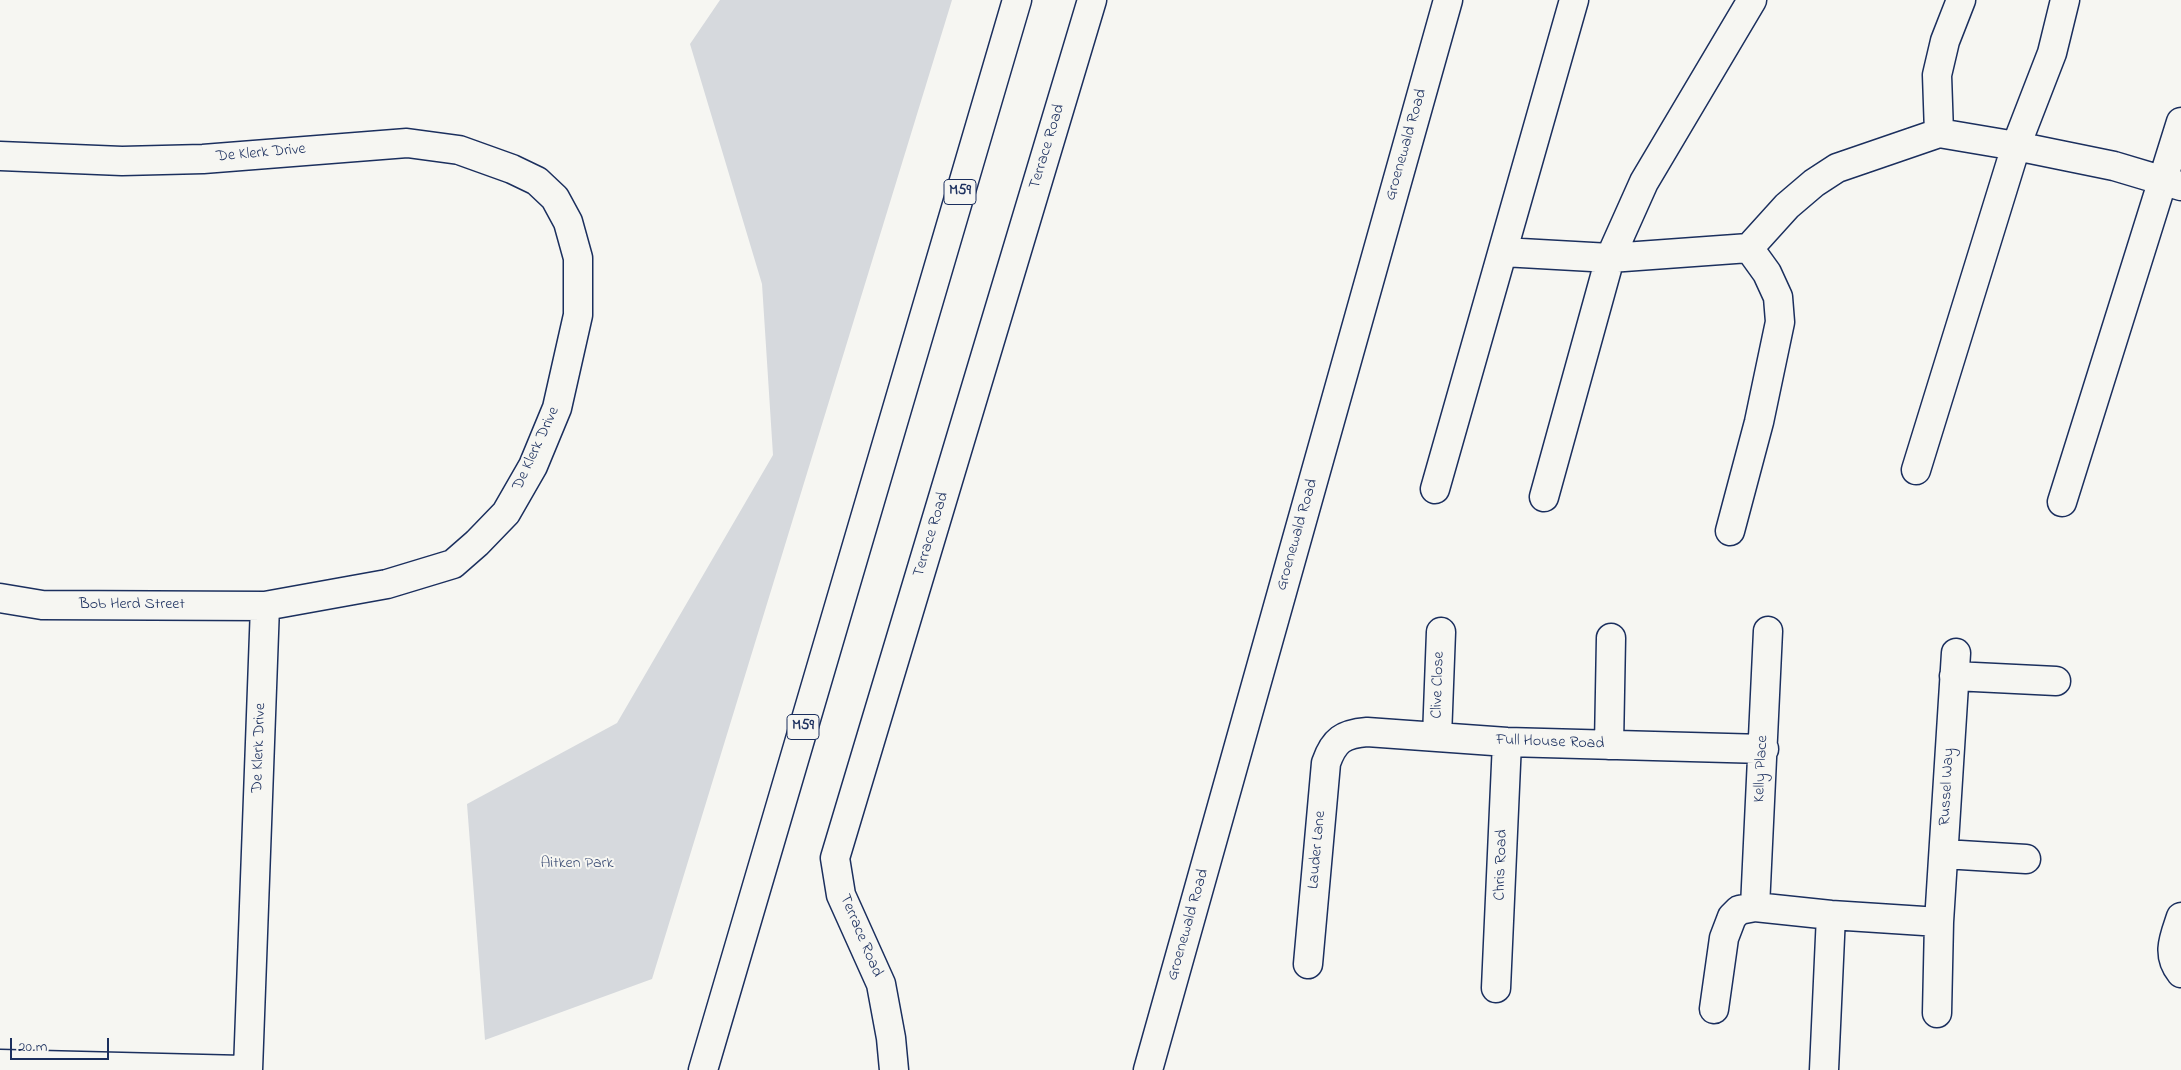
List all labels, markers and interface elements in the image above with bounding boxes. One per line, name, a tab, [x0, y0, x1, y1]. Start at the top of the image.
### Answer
street label: Groenewald Road	[1382, 87, 1432, 203]
street label: Terrace Road	[1026, 102, 1070, 192]
street label: De Klerk Drive	[215, 141, 307, 167]
road number: M59	[944, 180, 976, 204]
street label: De Klerk Drive	[509, 404, 565, 494]
street label: Groenewald Road	[1273, 477, 1323, 593]
street label: Terrace Road	[910, 490, 954, 580]
street label: Bob Herd Street	[79, 595, 185, 615]
street label: Clive Close	[1428, 651, 1450, 719]
street label: De Klerk Drive	[249, 703, 271, 793]
road number: M59	[787, 714, 819, 740]
street label: Full House Road	[1495, 732, 1605, 754]
street label: Kelly Place	[1751, 735, 1773, 803]
street label: Russel Way	[1936, 748, 1960, 826]
street label: Lauder Lane	[1305, 810, 1331, 890]
street label: Chris Road	[1491, 829, 1513, 901]
park label: Aitken Park	[540, 854, 614, 874]
street label: Groenewald Road	[1164, 867, 1214, 983]
street label: Terrace Road	[834, 892, 886, 980]
scale bar	[12, 1028, 111, 1060]
text: 20 m	[18, 1036, 47, 1058]

